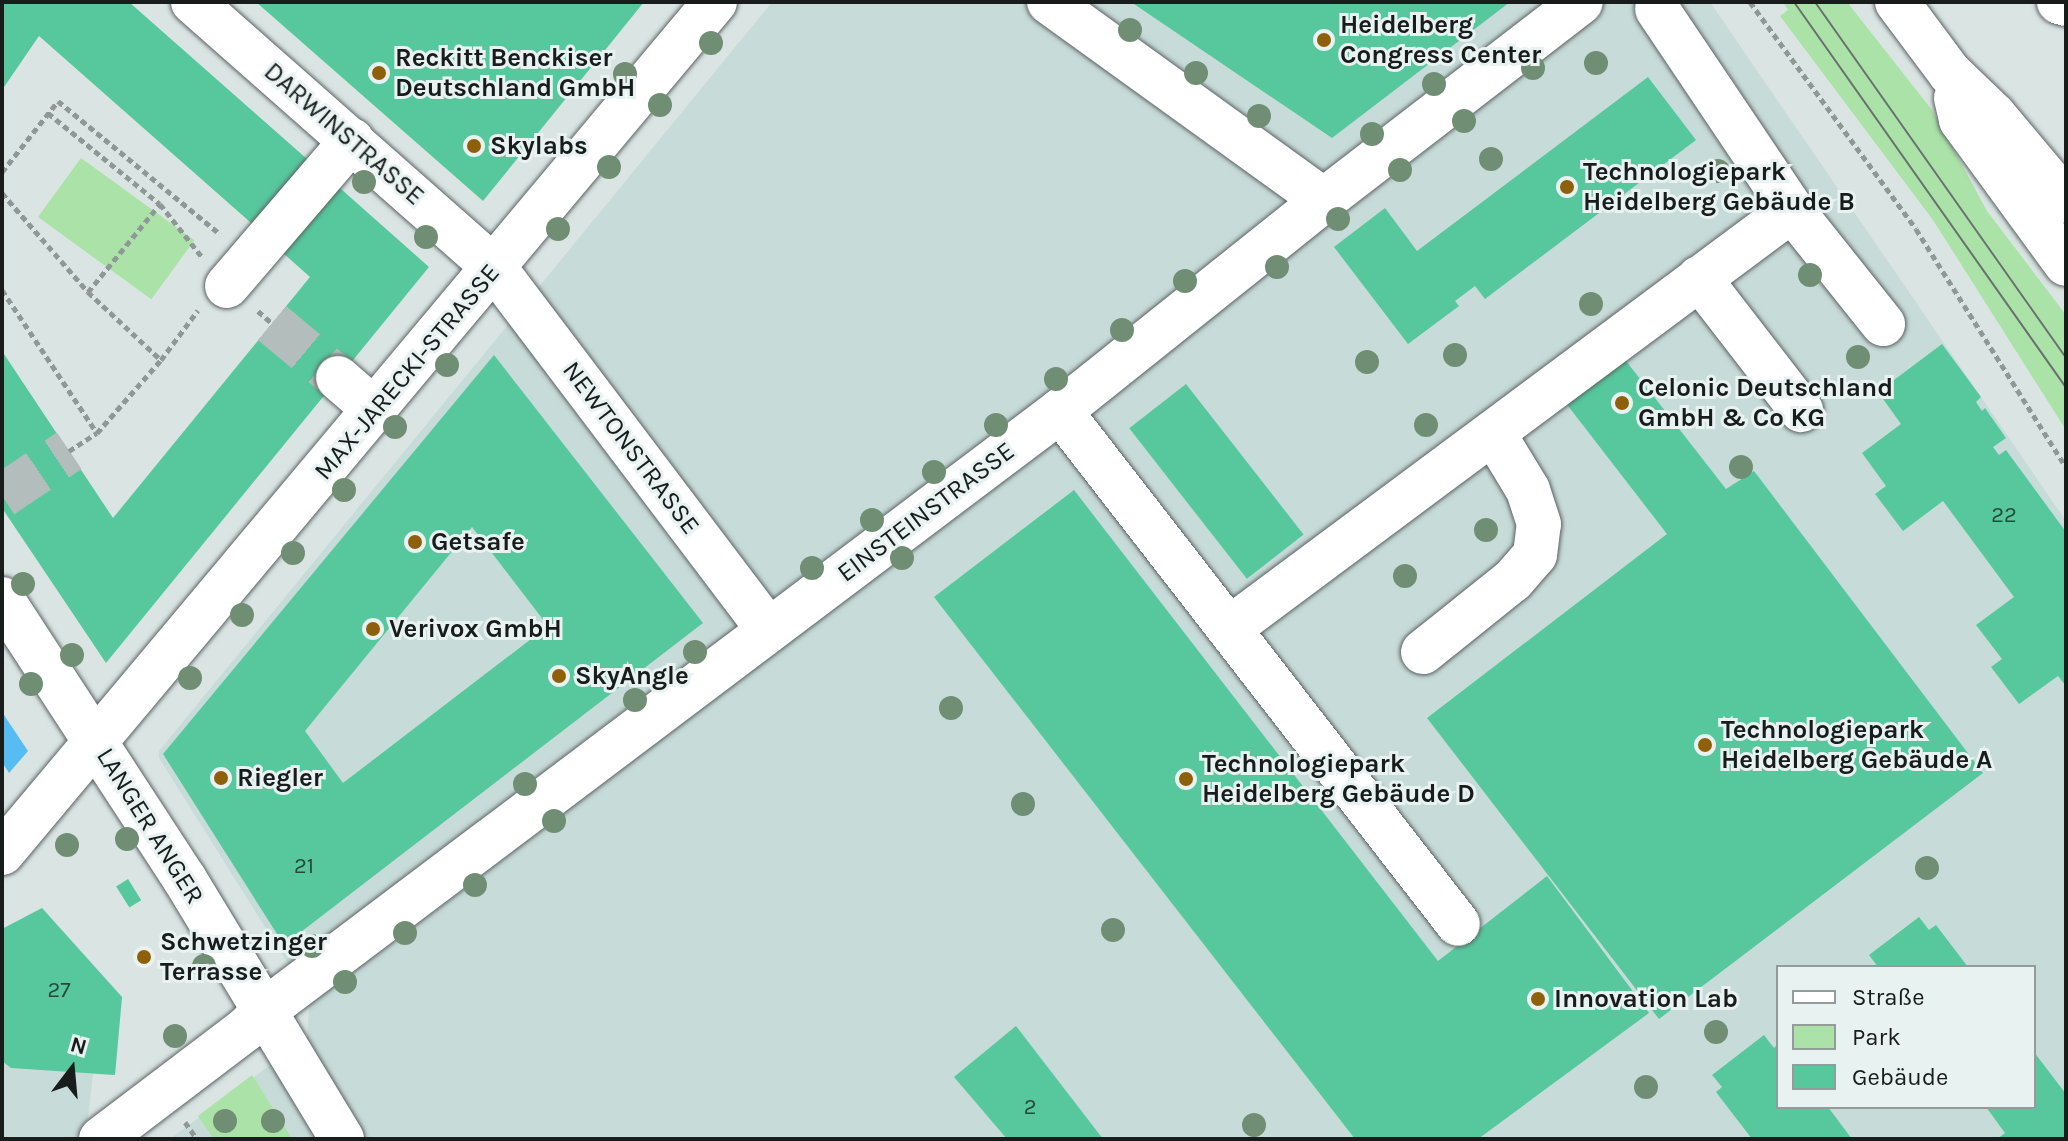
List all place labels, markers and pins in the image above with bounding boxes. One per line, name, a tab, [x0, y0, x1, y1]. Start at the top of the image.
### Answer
place label: Heidelberg Congress Center	[1340, 9, 1541, 70]
marker: Heidelberg Congress Center	[1315, 31, 1333, 49]
place label: Reckitt Benckiser Deutschland GmbH	[395, 42, 635, 104]
marker: Reckitt Benckiser Deutschland GmbH	[370, 64, 388, 82]
place label: Skylabs	[490, 130, 588, 162]
marker: Skylabs	[465, 137, 483, 155]
place label: Technologiepark Heidelberg Gebäude B	[1583, 156, 1855, 218]
marker: Technologiepark Heidelberg Gebäude B	[1558, 178, 1576, 196]
place label: Celonic Deutschland GmbH & Co KG	[1638, 372, 1893, 434]
marker: Celonic Deutschland GmbH & Co KG	[1613, 394, 1631, 412]
place label: Getsafe	[431, 526, 525, 558]
marker: Getsafe	[406, 533, 424, 551]
place label: Verivox GmbH	[389, 613, 562, 645]
marker: Verivox GmbH	[364, 620, 382, 638]
place label: SkyAngle	[575, 660, 689, 692]
marker: SkyAngle	[550, 667, 568, 685]
place label: Technologiepark Heidelberg Gebäude A	[1721, 714, 1992, 776]
marker: Technologiepark Heidelberg Gebäude A	[1696, 736, 1714, 754]
place label: Technologiepark Heidelberg Gebäude D	[1202, 748, 1475, 810]
place label: Riegler	[237, 762, 323, 794]
marker: Riegler	[212, 769, 230, 787]
marker: Technologiepark Heidelberg Gebäude D	[1177, 770, 1195, 788]
place label: Schwetzinger Terrasse	[160, 926, 327, 988]
marker: Schwetzinger Terrasse	[135, 948, 153, 966]
place label: Innovation Lab	[1554, 983, 1738, 1015]
marker: Innovation Lab	[1529, 990, 1547, 1008]

